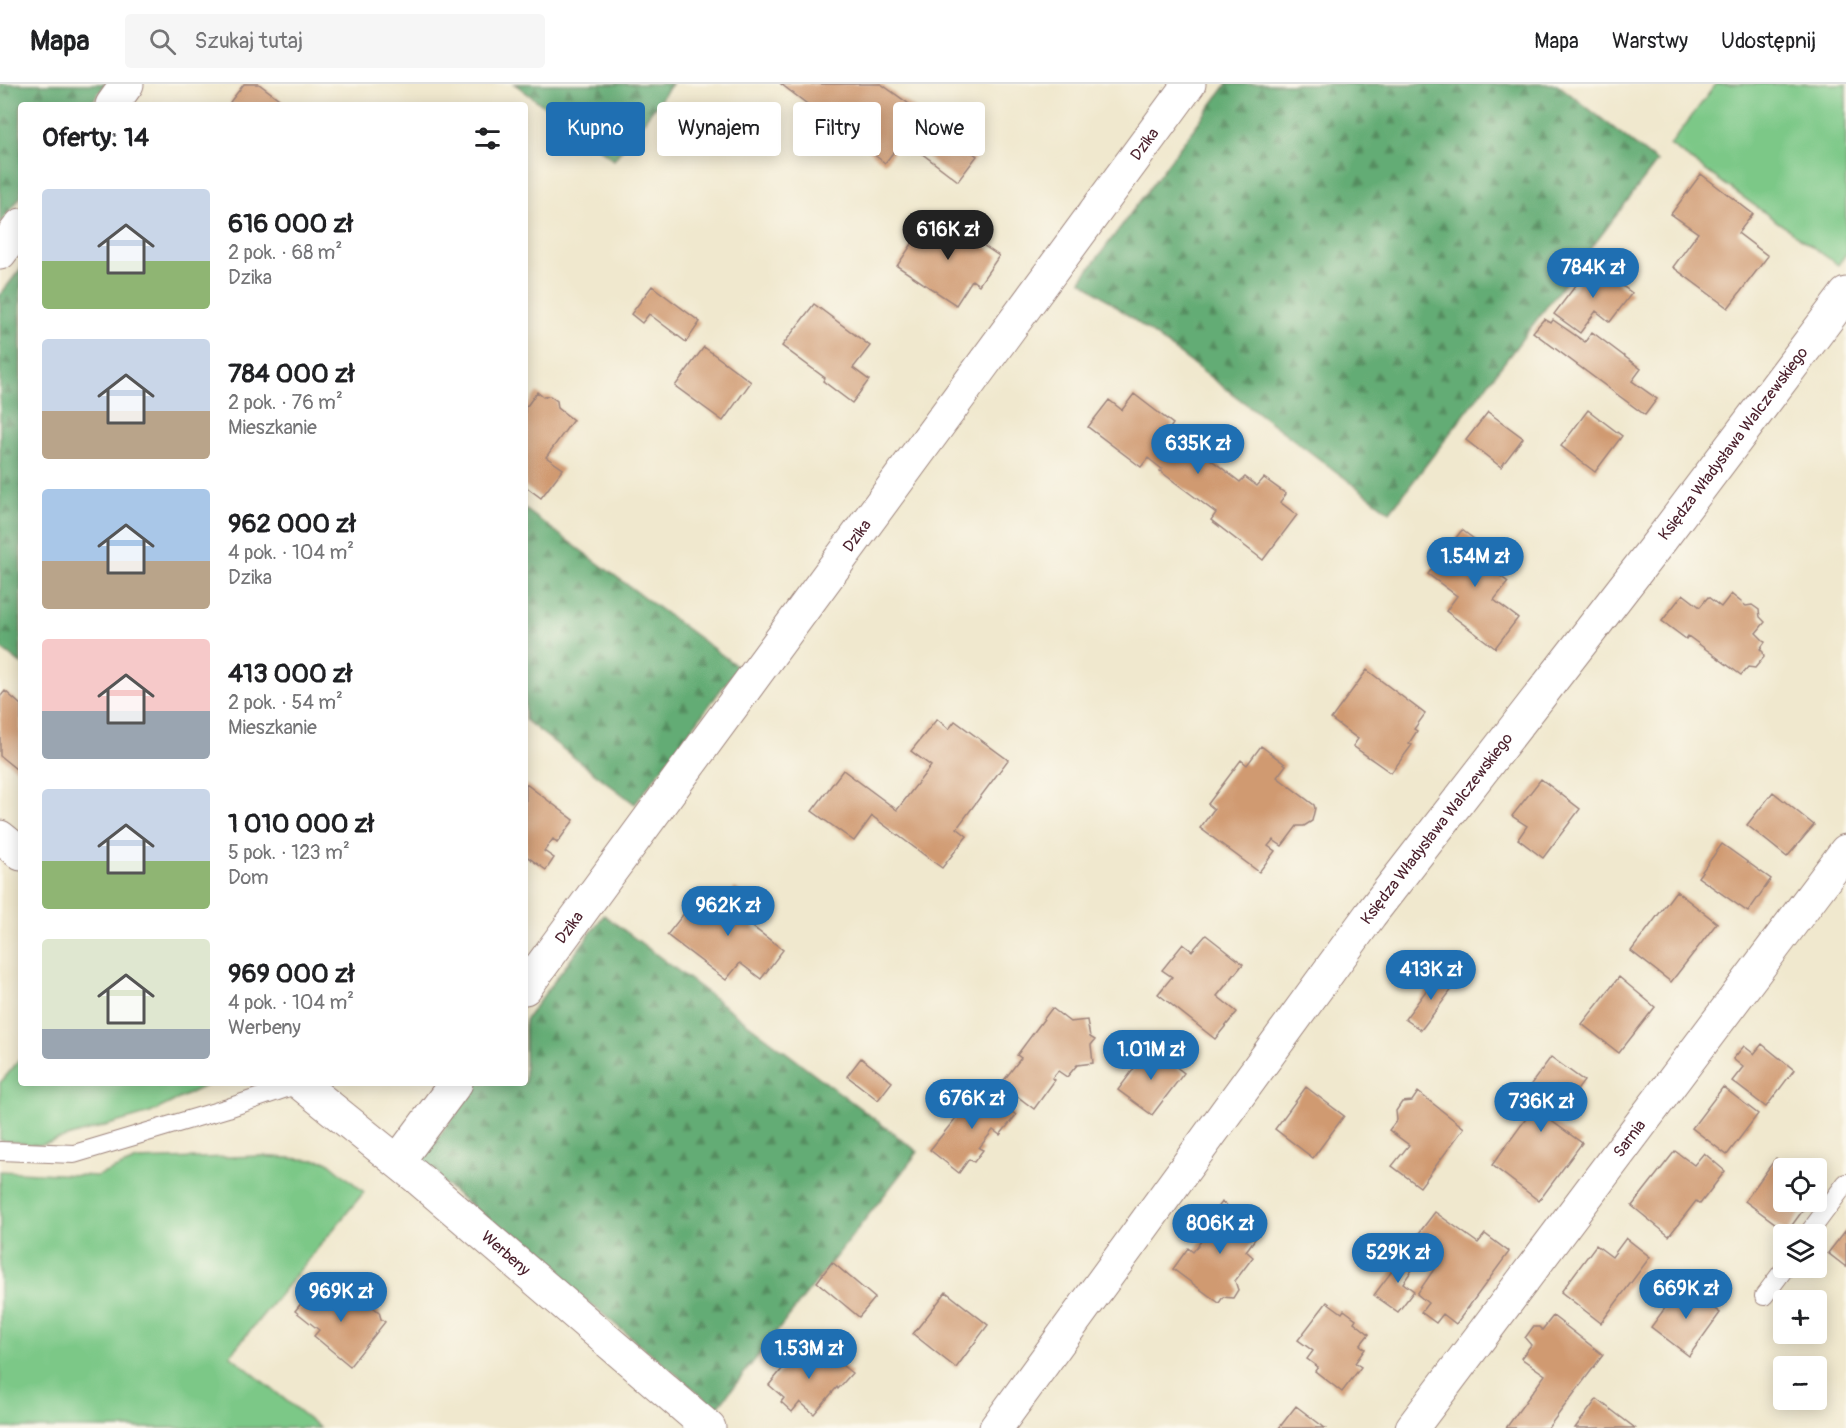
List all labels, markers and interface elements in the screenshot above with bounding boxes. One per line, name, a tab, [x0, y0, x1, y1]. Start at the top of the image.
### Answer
search box	[125, 14, 545, 68]
text: Mapa	[30, 24, 89, 59]
icon: search	[146, 25, 179, 58]
text: Szukaj tutaj	[194, 27, 303, 55]
text: Mapa	[1534, 28, 1579, 55]
text: Warstwy	[1612, 28, 1688, 55]
text: Udostępnij	[1721, 28, 1816, 55]
chip: Kupno	[546, 102, 645, 156]
chip: Wynajem	[657, 102, 781, 156]
chip: Filtry	[793, 102, 881, 156]
chip: Nowe	[893, 102, 985, 156]
text: Oferty: 14	[42, 122, 149, 154]
icon: filters	[471, 122, 504, 155]
street label: Dzika	[1126, 124, 1163, 164]
text: 616 000 zł	[228, 208, 353, 240]
pin: 616K zł	[893, 210, 1003, 261]
icon: home	[90, 213, 162, 285]
text: 616K zł	[917, 217, 979, 242]
text: 2 pok. · 68 m²	[228, 240, 342, 265]
pin: 784K zł	[1538, 248, 1648, 299]
text: 784K zł	[1561, 255, 1625, 280]
text: Dzika	[228, 265, 272, 290]
street label: Księdza Władysława Walczewskiego	[1654, 343, 1813, 544]
text: 784 000 zł	[228, 358, 354, 390]
icon: home	[90, 363, 162, 435]
text: 2 pok. · 76 m²	[228, 390, 343, 415]
text: Mieszkanie	[228, 415, 317, 440]
pin: 635K zł	[1143, 424, 1253, 475]
text: 635K zł	[1165, 431, 1231, 456]
text: 962 000 zł	[228, 508, 356, 540]
icon: home	[90, 513, 162, 585]
street label: Dzika	[839, 516, 876, 556]
pin: 1.54M zł	[1413, 537, 1537, 588]
text: 4 pok. · 104 m²	[228, 540, 354, 565]
text: 1.54M zł	[1441, 544, 1509, 569]
text: Dzika	[228, 565, 272, 590]
text: 413 000 zł	[228, 658, 352, 690]
icon: home	[90, 663, 162, 735]
text: 2 pok. · 54 m²	[228, 690, 343, 715]
text: Mieszkanie	[228, 715, 317, 740]
street label: Księdza Władysława Walczewskiego	[1356, 729, 1518, 928]
text: 1 010 000 zł	[228, 808, 374, 840]
icon: home	[90, 813, 162, 885]
text: 5 pok. · 123 m²	[228, 840, 350, 865]
text: Dom	[228, 865, 268, 890]
pin: 962K zł	[673, 886, 783, 937]
text: 962K zł	[696, 893, 760, 918]
street label: Dzika	[551, 907, 588, 948]
pin: 413K zł	[1376, 950, 1486, 1001]
text: 413K zł	[1400, 957, 1462, 982]
text: 969 000 zł	[228, 958, 354, 990]
icon: home	[90, 963, 162, 1035]
text: 4 pok. · 104 m²	[228, 990, 354, 1015]
text: Werbeny	[228, 1015, 301, 1040]
pin: 1.01M zł	[1089, 1030, 1213, 1081]
text: 1.01M zł	[1117, 1037, 1185, 1062]
pin: 676K zł	[917, 1079, 1027, 1130]
pin: 736K zł	[1486, 1082, 1596, 1133]
text: 676K zł	[939, 1086, 1005, 1111]
text: 736K zł	[1508, 1089, 1574, 1114]
street label: Sarnia	[1609, 1116, 1650, 1161]
map controls	[1773, 1158, 1827, 1410]
button: locate	[1773, 1158, 1827, 1212]
pin: 806K zł	[1165, 1204, 1275, 1255]
text: 806K zł	[1186, 1211, 1254, 1236]
button: layers	[1773, 1224, 1827, 1278]
street label: Werbeny	[477, 1227, 534, 1280]
pin: 529K zł	[1343, 1233, 1453, 1284]
text: 529K zł	[1366, 1240, 1430, 1265]
pin: 669K zł	[1631, 1269, 1741, 1320]
pin: 969K zł	[286, 1272, 396, 1323]
text: 669K zł	[1653, 1276, 1719, 1301]
text: 969K zł	[309, 1279, 373, 1304]
button: +	[1773, 1290, 1827, 1344]
pin: 1.53M zł	[747, 1329, 871, 1380]
text: 1.53M zł	[775, 1336, 843, 1361]
button: −	[1773, 1356, 1827, 1410]

